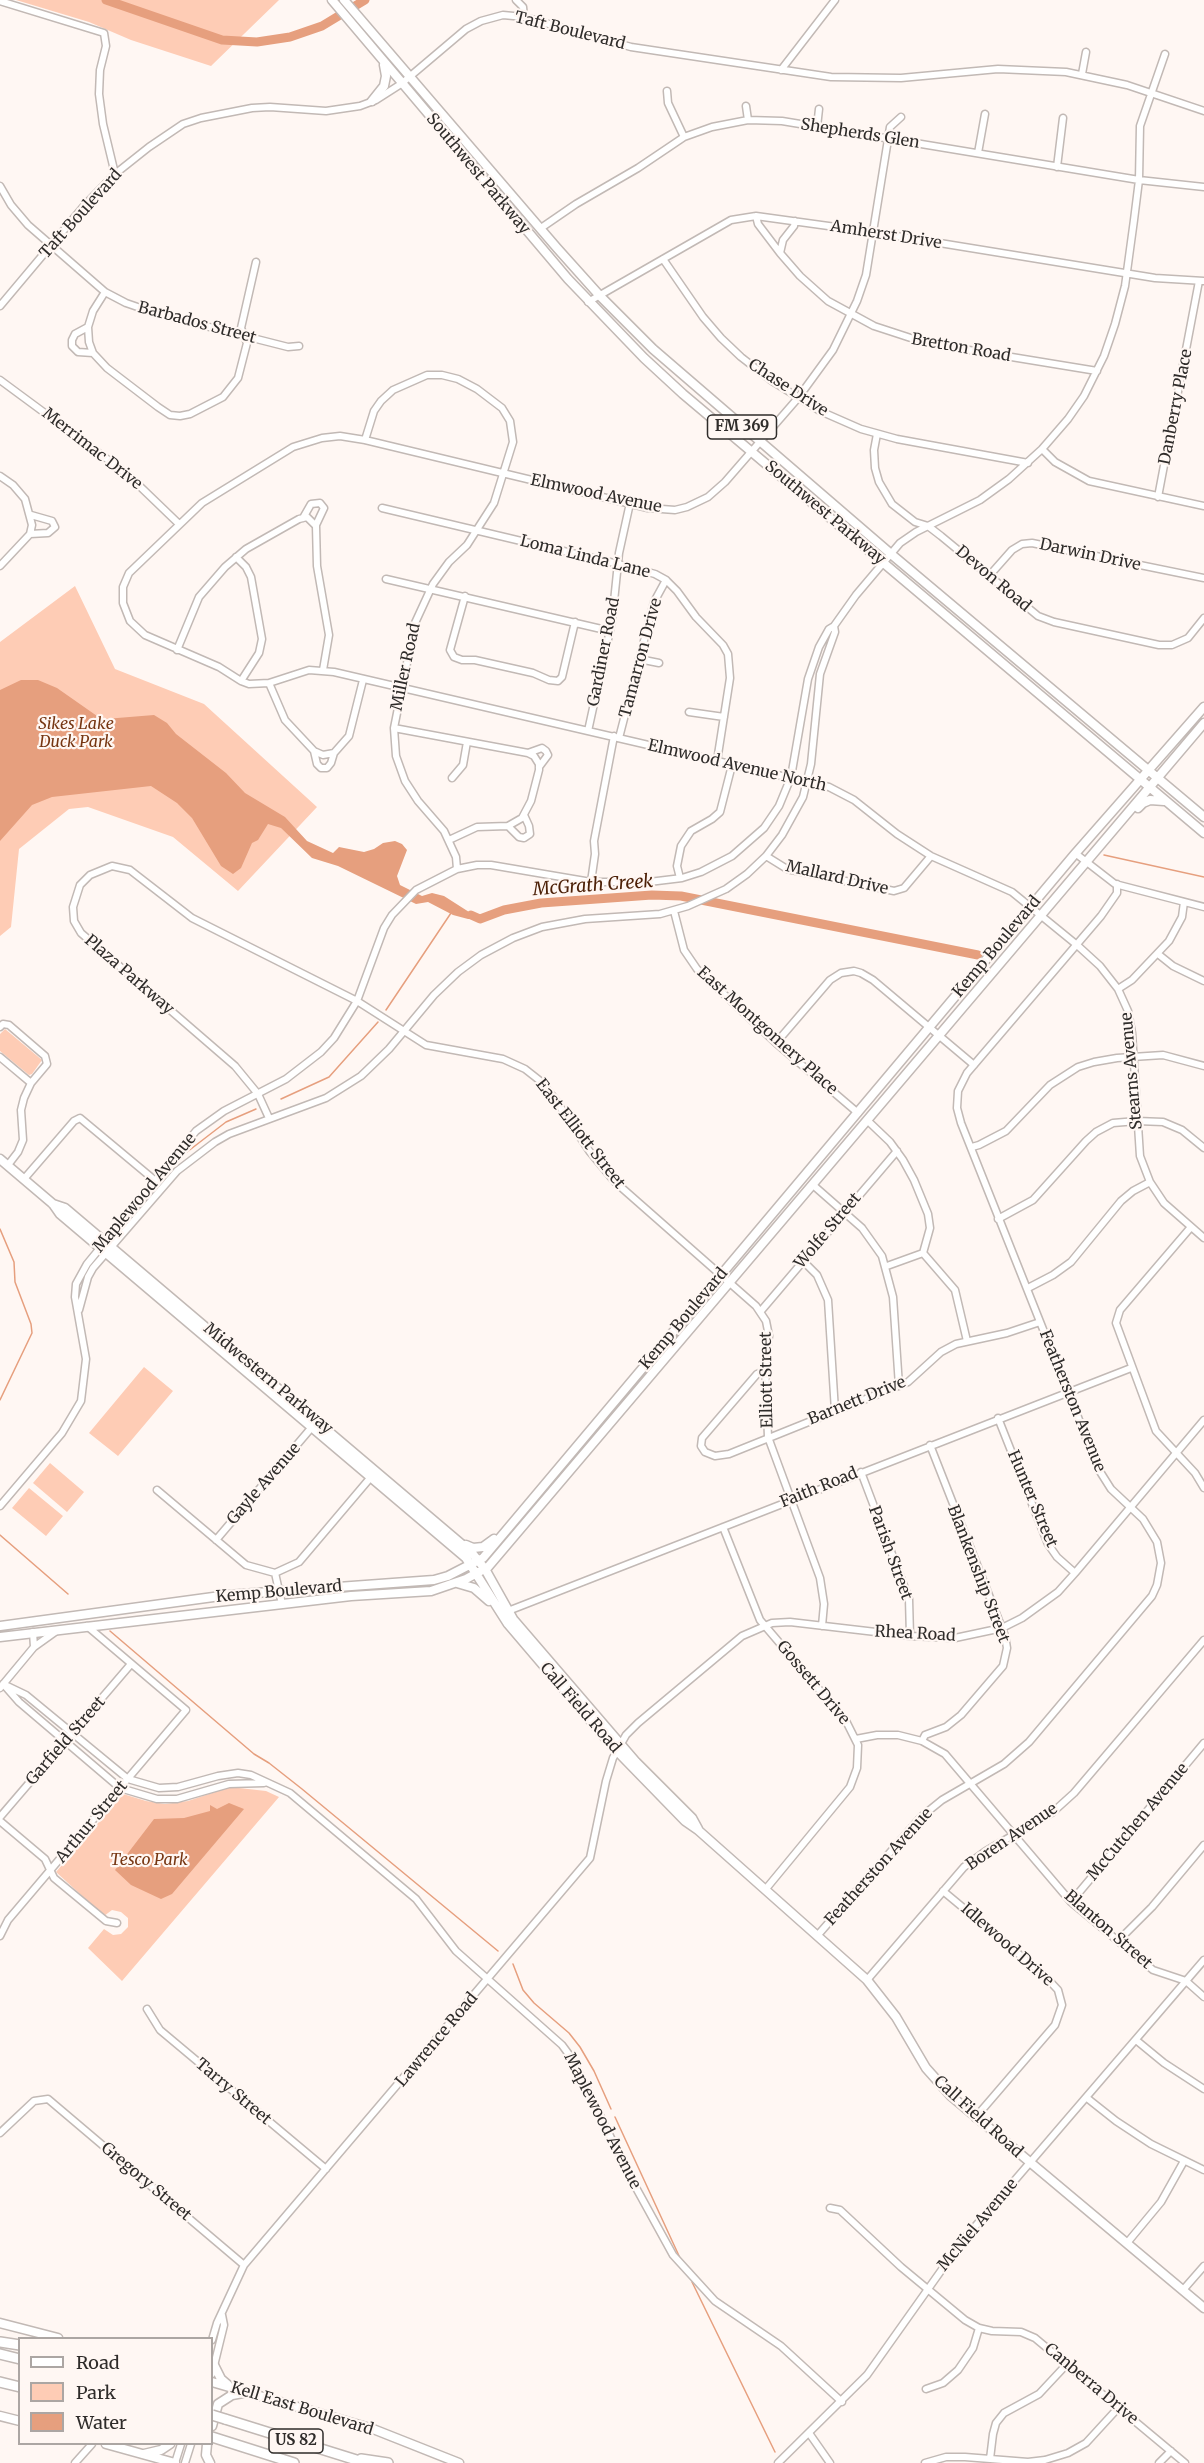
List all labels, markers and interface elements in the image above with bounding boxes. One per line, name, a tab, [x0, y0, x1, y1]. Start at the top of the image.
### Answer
street label: Taft Boulevard	[513, 8, 627, 54]
street label: Southwest Parkway	[422, 110, 534, 238]
street label: Shepherds Glen	[799, 115, 921, 153]
street label: Taft Boulevard	[36, 165, 126, 263]
street label: Amherst Drive	[829, 217, 943, 253]
street label: Barbados Street	[136, 298, 258, 348]
street label: Bretton Road	[910, 330, 1012, 366]
street label: Danberry Place	[1155, 348, 1197, 466]
street label: Chase Drive	[745, 355, 831, 421]
street label: Merrimac Drive	[38, 404, 146, 494]
road number: FM 369	[708, 415, 777, 439]
street label: Southwest Parkway	[761, 457, 889, 569]
street label: Elmwood Avenue	[529, 471, 663, 517]
street label: Loma Linda Lane	[518, 532, 652, 582]
street label: Darwin Drive	[1038, 535, 1142, 575]
street label: Devon Road	[951, 542, 1035, 616]
street label: Gardiner Road	[584, 596, 624, 708]
street label: Tamarron Drive	[616, 596, 666, 720]
street label: Miller Road	[387, 621, 425, 713]
park label: Sikes Lake Duck Park	[38, 714, 114, 752]
street label: Elmwood Avenue North	[646, 736, 828, 796]
street label: Mallard Drive	[784, 857, 890, 899]
water label: McGrath Creek	[532, 871, 654, 901]
street label: Kemp Boulevard	[949, 892, 1045, 1002]
street label: Plaza Parkway	[81, 931, 177, 1019]
street label: East Montgomery Place	[693, 963, 841, 1099]
street label: Stearns Avenue	[1117, 1011, 1147, 1131]
street label: East Elliott Street	[531, 1075, 629, 1193]
street label: Maplewood Avenue	[89, 1129, 201, 1257]
street label: Wolfe Street	[791, 1189, 865, 1273]
street label: Kemp Boulevard	[636, 1264, 732, 1374]
street label: Midwestern Parkway	[199, 1319, 337, 1439]
street label: Featherston Avenue	[1035, 1327, 1109, 1475]
street label: Elliott Street	[757, 1331, 777, 1429]
street label: Barnett Drive	[805, 1373, 909, 1429]
street label: Gayle Avenue	[223, 1439, 305, 1529]
street label: Hunter Street	[1003, 1447, 1061, 1551]
street label: Faith Road	[777, 1464, 861, 1512]
street label: Blankenship Street	[943, 1502, 1013, 1646]
street label: Parish Street	[864, 1503, 916, 1603]
street label: Kemp Boulevard	[215, 1577, 343, 1607]
street label: Rhea Road	[874, 1622, 956, 1646]
street label: Gossett Drive	[772, 1637, 854, 1729]
street label: Call Field Road	[536, 1659, 624, 1757]
street label: Garfield Street	[22, 1693, 110, 1789]
street label: McCutchen Avenue	[1083, 1759, 1193, 1885]
street label: Arthur Street	[52, 1777, 132, 1867]
street label: Boren Avenue	[963, 1799, 1061, 1875]
street label: Featherston Avenue	[821, 1804, 937, 1930]
park label: Tesco Park	[110, 1850, 188, 1870]
street label: Blanton Street	[1060, 1887, 1156, 1973]
street label: Idlewood Drive	[957, 1899, 1057, 1991]
street label: Lawrence Road	[392, 1989, 482, 2091]
street label: Maplewood Avenue	[559, 2050, 645, 2192]
street label: Tarry Street	[191, 2055, 275, 2129]
street label: Call Field Road	[930, 2072, 1026, 2162]
street label: Gregory Street	[97, 2139, 195, 2225]
street label: McNiel Avenue	[934, 2175, 1022, 2275]
legend	[18, 2337, 213, 2445]
street label: Canberra Drive	[1040, 2339, 1142, 2429]
text: Road	[76, 2351, 120, 2374]
street label: Kell East Boulevard	[228, 2378, 376, 2440]
text: Park	[76, 2381, 116, 2404]
text: Water	[76, 2411, 127, 2434]
road number: US 82	[269, 2429, 323, 2453]

